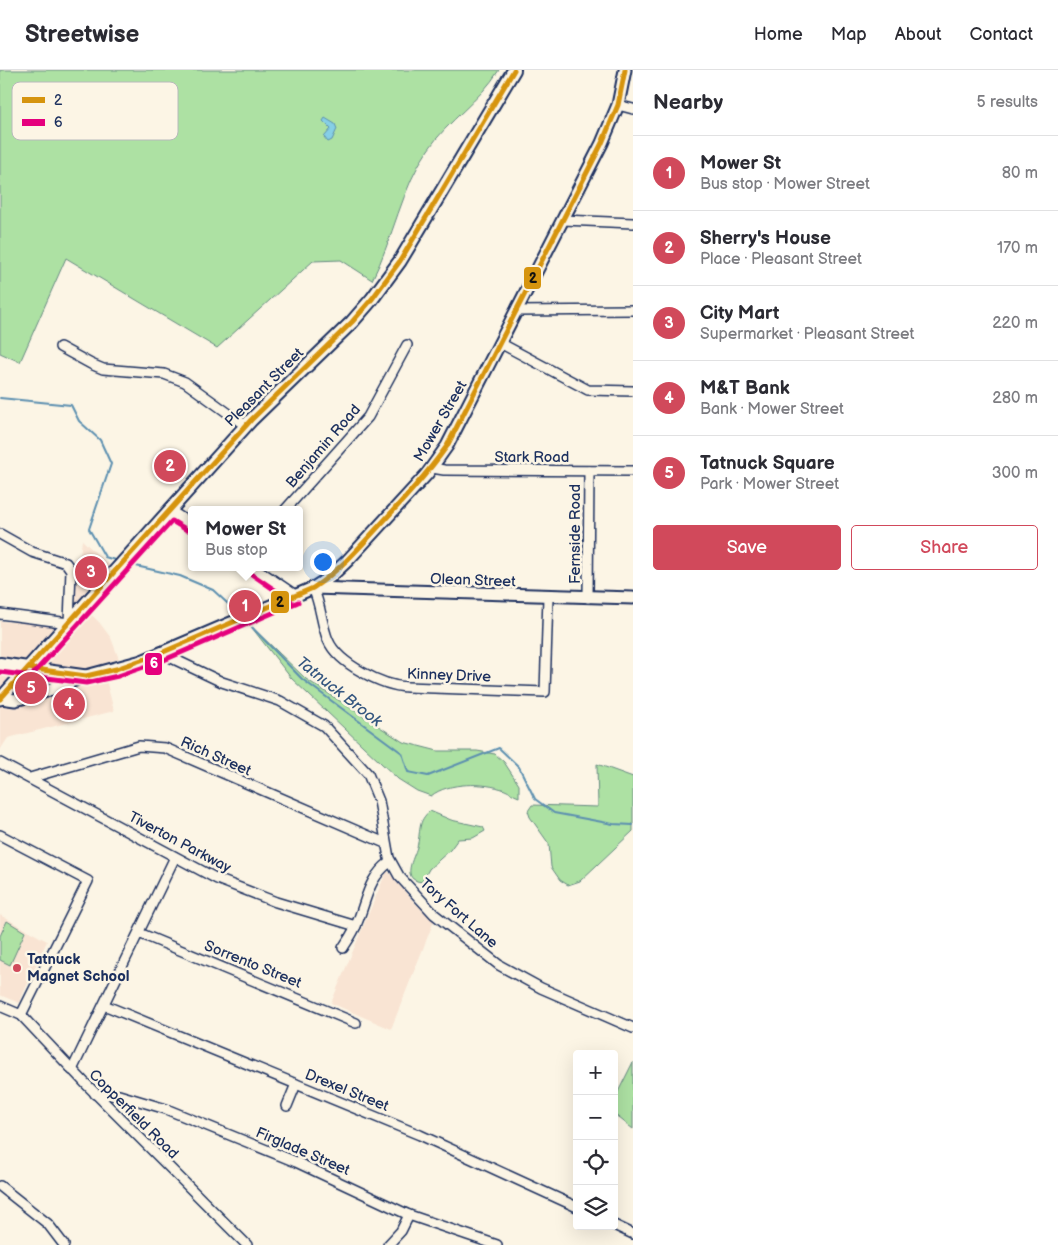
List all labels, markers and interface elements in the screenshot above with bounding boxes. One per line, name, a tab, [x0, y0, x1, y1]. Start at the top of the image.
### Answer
text: Streetwise	[25, 20, 139, 49]
text: Home	[754, 24, 803, 45]
text: Map	[831, 24, 867, 45]
text: About	[895, 24, 942, 45]
text: Contact	[970, 24, 1033, 45]
legend	[12, 82, 178, 140]
text: Nearby	[653, 90, 723, 115]
text: 2	[54, 92, 63, 109]
text: 5 results	[976, 93, 1038, 112]
text: 6	[54, 114, 63, 131]
text: Mower St	[700, 152, 781, 175]
text: 1	[666, 164, 672, 183]
text: 80 m	[1002, 164, 1038, 183]
text: Bus stop · Mower Street	[700, 175, 870, 194]
text: Sherry's House	[700, 227, 831, 250]
text: 2	[664, 239, 674, 258]
text: 170 m	[997, 239, 1038, 258]
text: Place · Pleasant Street	[700, 250, 862, 269]
line badge: 2	[523, 266, 542, 290]
text: 2	[529, 270, 538, 287]
text: City Mart	[700, 302, 779, 325]
text: 3	[664, 314, 674, 333]
text: 220 m	[992, 314, 1038, 333]
text: Supermarket · Pleasant Street	[700, 325, 915, 344]
street label: Pleasant Street	[221, 344, 308, 431]
street label: Mower Street	[410, 377, 472, 465]
text: M&T Bank	[700, 377, 790, 400]
text: 4	[664, 389, 674, 408]
text: 280 m	[992, 389, 1038, 408]
text: Bank · Mower Street	[700, 400, 844, 419]
street label: Benjamin Road	[282, 401, 365, 492]
pin: 2	[154, 447, 186, 485]
street label: Stark Road	[495, 448, 569, 467]
text: Tatnuck Square	[700, 452, 835, 475]
text: 5	[664, 464, 674, 483]
text: 300 m	[992, 464, 1038, 483]
text: Park · Mower Street	[700, 475, 839, 494]
street label: Fernside Road	[566, 484, 585, 584]
popup	[188, 506, 303, 571]
text: Mower St	[205, 518, 286, 541]
button: Save	[653, 525, 841, 570]
button: Share	[851, 525, 1038, 570]
text: Bus stop	[205, 541, 268, 560]
your location	[310, 549, 336, 575]
pin: 3	[75, 553, 107, 591]
street label: Olean Street	[430, 570, 516, 591]
pin: 1	[229, 587, 261, 625]
line badge: 2	[270, 590, 290, 614]
text: 2	[276, 594, 285, 611]
line badge: 6	[144, 652, 163, 676]
water label: Tatnuck Brook	[293, 653, 386, 732]
text: 6	[150, 655, 158, 672]
street label: Kinney Drive	[407, 665, 491, 686]
pin: 5	[15, 669, 47, 707]
pin: 4	[53, 685, 85, 723]
street label: Rich Street	[177, 732, 254, 781]
street label: Tiverton Parkway	[125, 807, 234, 878]
street label: Tory Fort Lane	[416, 874, 502, 953]
street label: Sorrento Street	[201, 936, 305, 993]
place label: Tatnuck Magnet School	[27, 950, 129, 986]
marker: Tatnuck Magnet School	[11, 962, 23, 974]
map controls	[573, 1050, 618, 1230]
button: +	[573, 1050, 618, 1095]
street label: Copperfield Road	[85, 1065, 183, 1163]
street label: Drexel Street	[302, 1065, 392, 1116]
button: −	[573, 1095, 618, 1140]
street label: Firglade Street	[253, 1123, 353, 1180]
button: locate	[573, 1140, 618, 1185]
button: layers	[573, 1185, 618, 1230]

